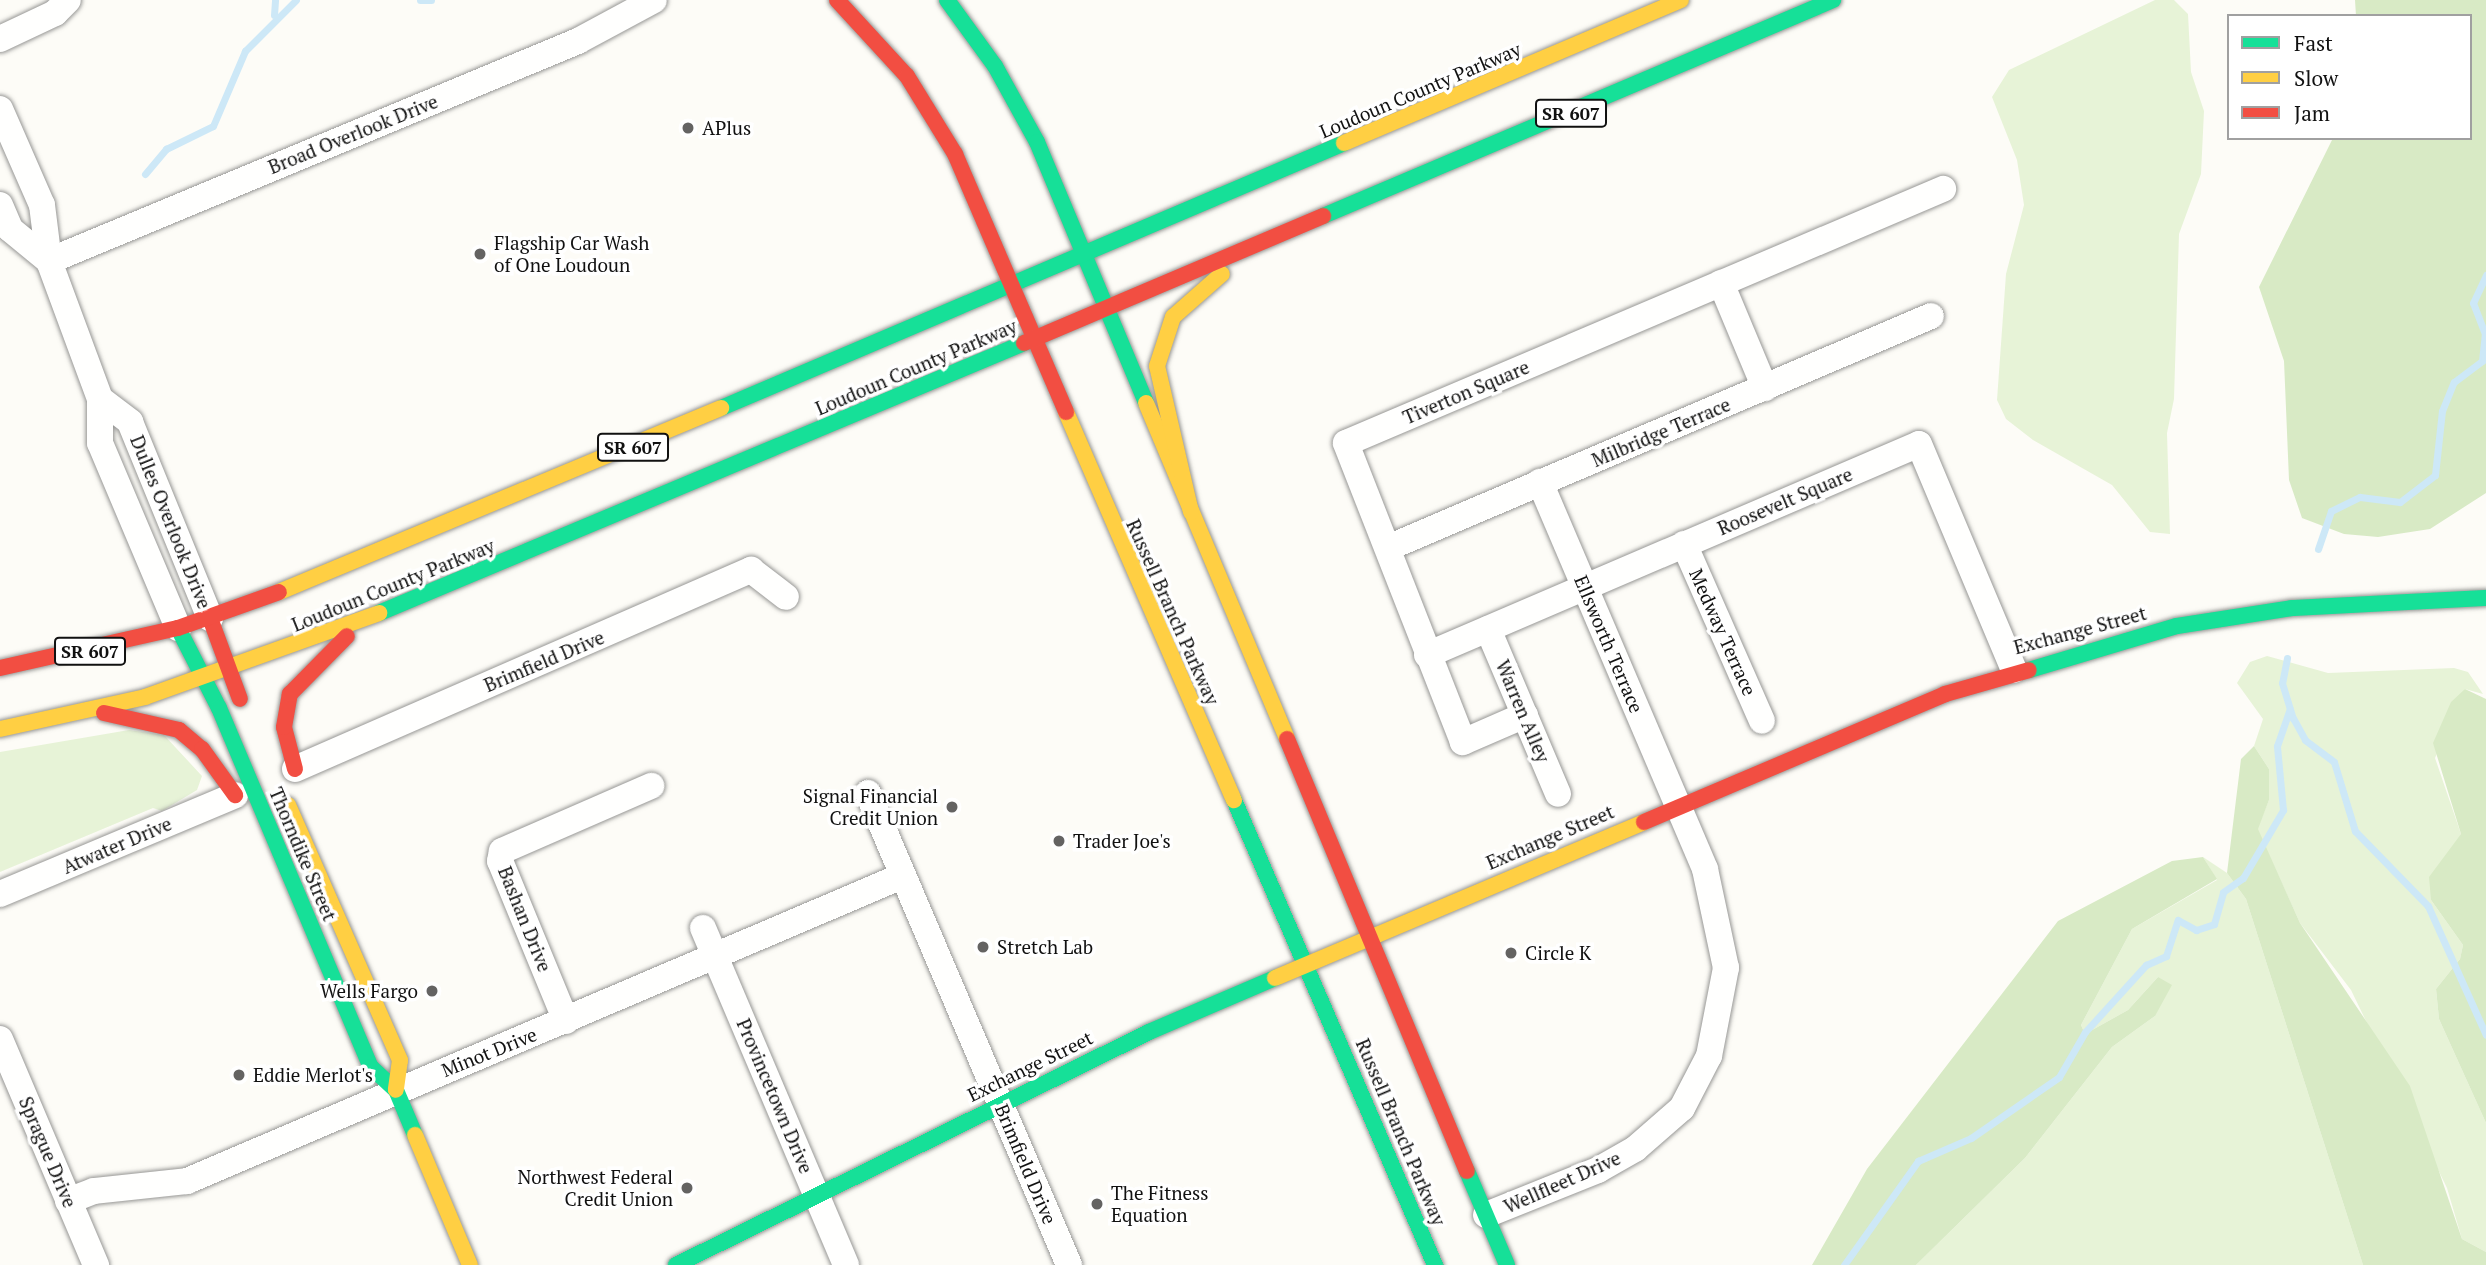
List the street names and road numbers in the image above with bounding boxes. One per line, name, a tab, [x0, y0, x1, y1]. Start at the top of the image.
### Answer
street label: Loudoun County Parkway	[1316, 37, 1524, 143]
street label: Broad Overlook Drive	[265, 90, 441, 178]
road number: SR 607	[1534, 98, 1608, 128]
street label: Loudoun County Parkway	[812, 314, 1020, 420]
street label: Tiverton Square	[1399, 355, 1533, 429]
street label: Milbridge Terrace	[1588, 393, 1734, 471]
street label: Dulles Overlook Drive	[126, 432, 216, 612]
road number: SR 607	[596, 432, 670, 462]
street label: Roosevelt Square	[1714, 462, 1856, 540]
street label: Russell Branch Parkway	[1122, 516, 1224, 708]
street label: Loudoun County Parkway	[288, 534, 498, 636]
street label: Medway Terrace	[1685, 565, 1761, 699]
street label: Ellsworth Terrace	[1570, 572, 1648, 716]
street label: Exchange Street	[2011, 601, 2149, 659]
street label: Brimfield Drive	[481, 625, 607, 697]
road number: SR 607	[53, 636, 127, 666]
street label: Warren Alley	[1491, 656, 1555, 766]
street label: Thorndike Street	[265, 784, 341, 924]
street label: Exchange Street	[1483, 800, 1617, 874]
street label: Atwater Drive	[59, 812, 175, 878]
street label: Bashan Drive	[494, 863, 556, 975]
street label: Provincetown Drive	[732, 1015, 818, 1177]
street label: Minot Drive	[438, 1023, 540, 1081]
street label: Exchange Street	[964, 1026, 1096, 1106]
street label: Russell Branch Parkway	[1351, 1035, 1451, 1229]
street label: Sprague Drive	[14, 1093, 82, 1211]
street label: Brimfield Drive	[990, 1101, 1062, 1227]
street label: Wellfleet Drive	[1500, 1146, 1624, 1218]

